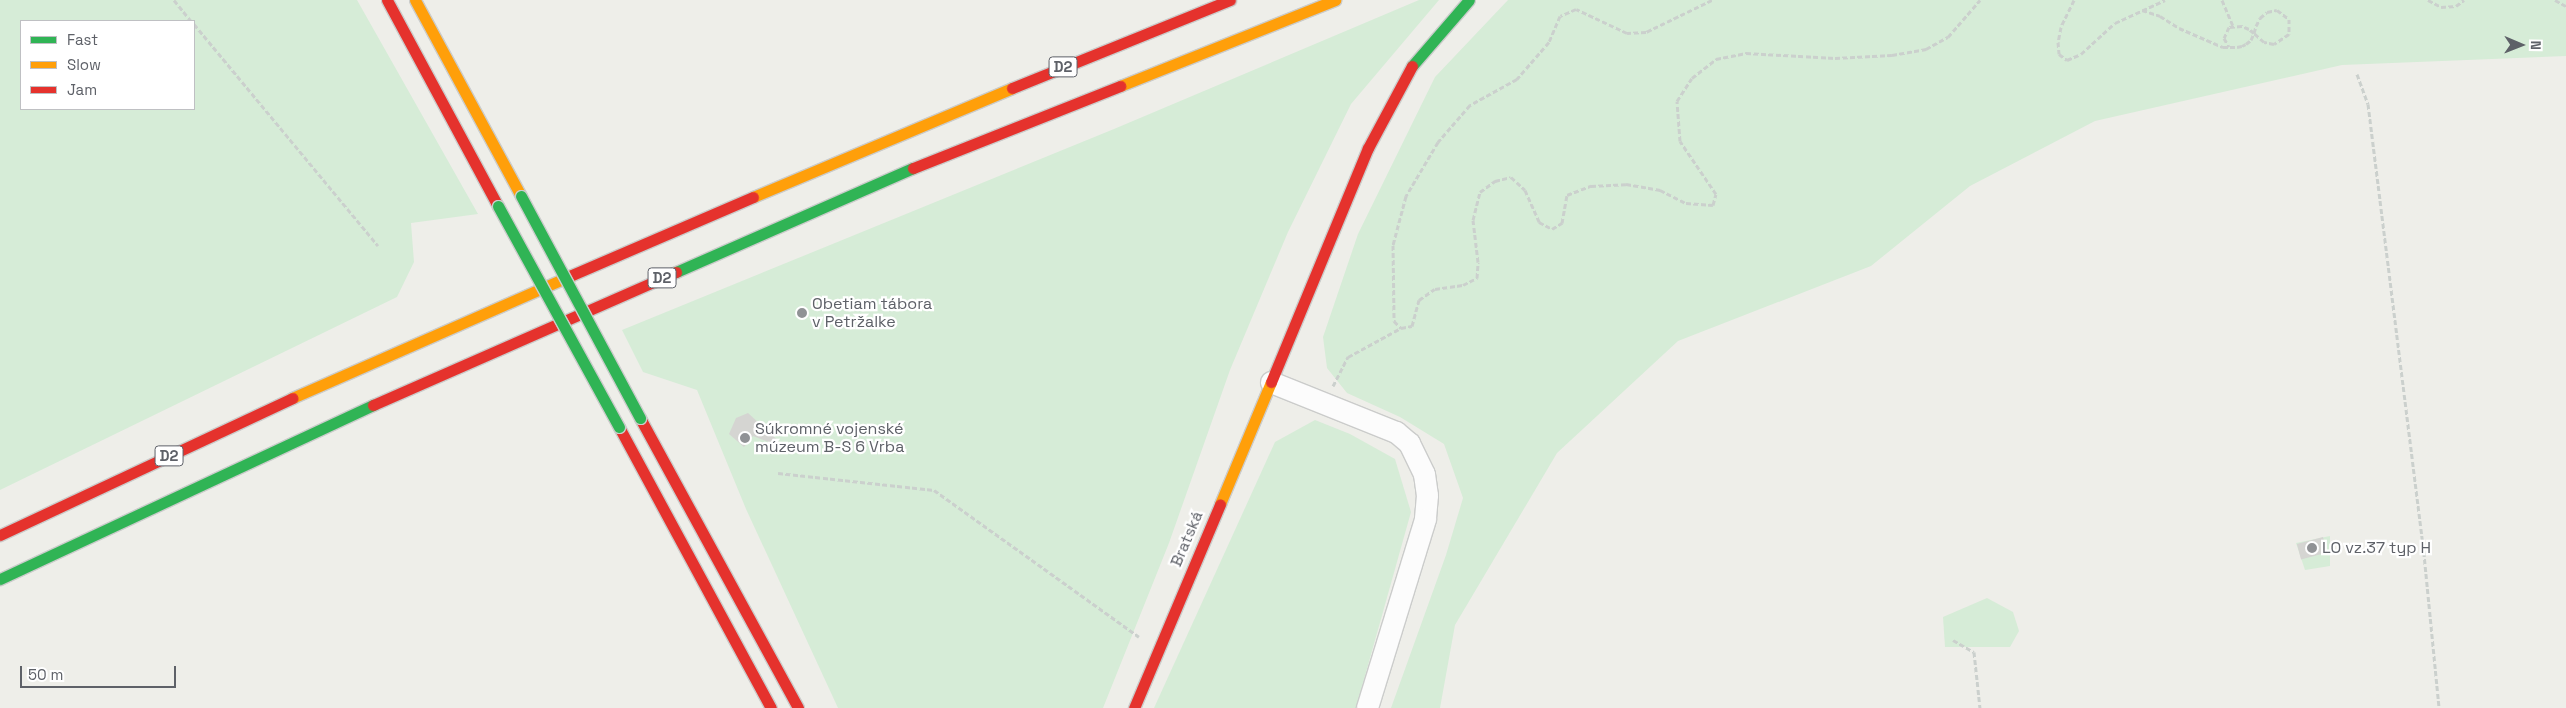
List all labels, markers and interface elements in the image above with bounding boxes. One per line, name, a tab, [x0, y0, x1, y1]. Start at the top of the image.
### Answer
legend	[20, 20, 195, 110]
north arrow	[2496, 20, 2546, 70]
text: Fast	[67, 30, 98, 49]
text: N	[2527, 40, 2545, 50]
road number: D2	[1048, 54, 1078, 80]
text: Slow	[67, 55, 101, 74]
text: Jam	[67, 80, 97, 99]
road number: D2	[647, 266, 677, 290]
place label: Obetiam tábora v Petržalke	[812, 294, 932, 332]
marker: Obetiam tábora v Petržalke	[796, 307, 808, 319]
place label: Súkromné vojenské múzeum B-S 6 Vrba	[755, 419, 905, 457]
marker: Súkromné vojenské múzeum B-S 6 Vrba	[739, 432, 751, 444]
road number: D2	[154, 444, 184, 468]
street label: Bratská	[1167, 508, 1207, 570]
place label: LO vz.37 typ H	[2322, 538, 2431, 558]
marker: LO vz.37 typ H	[2306, 542, 2318, 554]
scale bar	[22, 656, 179, 688]
text: 50 m	[28, 665, 63, 684]

